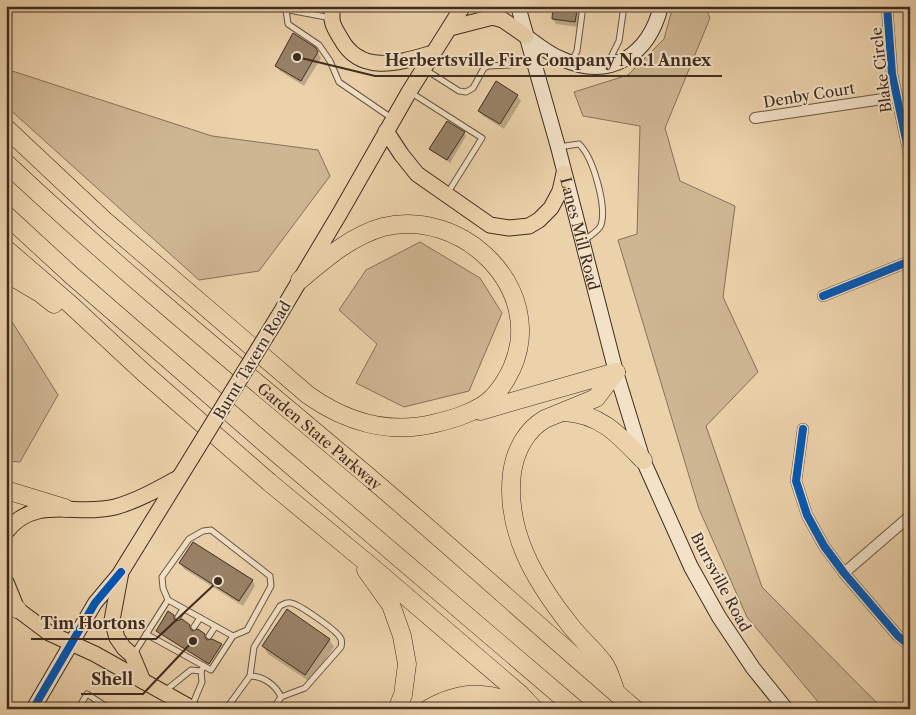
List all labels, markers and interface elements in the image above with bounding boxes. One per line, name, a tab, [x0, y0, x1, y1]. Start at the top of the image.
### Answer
street label: Blake Circle	[866, 26, 896, 114]
callout: Herbertsville Fire Company No.1 Annex	[375, 45, 722, 76]
text: Herbertsville Fire Company No.1 Annex	[385, 50, 712, 70]
street label: Denby Court	[762, 78, 857, 112]
street label: Lanes Mill Road	[557, 175, 604, 292]
street label: Burnt Tavern Road	[209, 297, 295, 423]
street label: Garden State Parkway	[254, 378, 387, 494]
street label: Burrsville Road	[687, 529, 755, 635]
callout: Tim Hortons	[31, 608, 156, 639]
text: Tim Hortons	[41, 613, 145, 633]
callout: Shell	[81, 663, 143, 694]
text: Shell	[91, 669, 133, 689]

